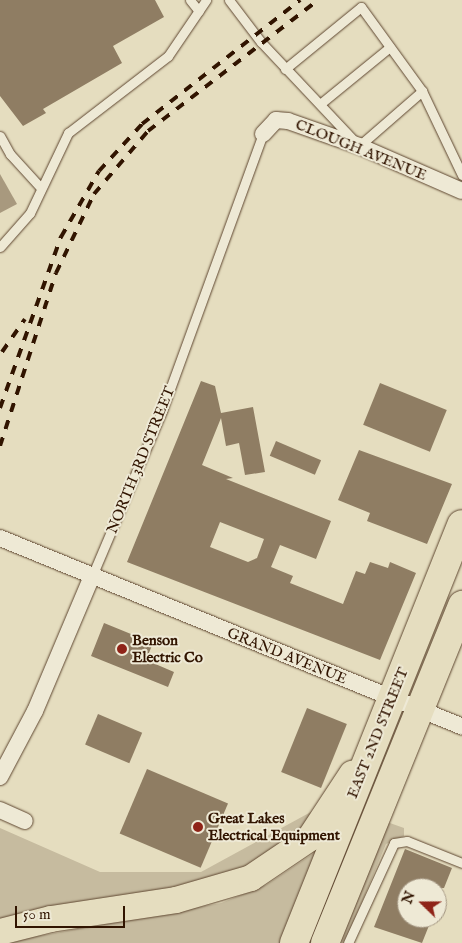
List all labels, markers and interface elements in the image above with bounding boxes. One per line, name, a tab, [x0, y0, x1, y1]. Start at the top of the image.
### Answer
street label: CLOUGH AVENUE	[293, 115, 429, 185]
street label: NORTH 3RD STREET	[103, 384, 179, 536]
street label: GRAND AVENUE	[225, 624, 349, 688]
place label: Benson Electric Co	[132, 631, 203, 666]
marker: Benson Electric Co	[116, 643, 128, 655]
street label: EAST 2ND STREET	[344, 665, 412, 801]
place label: Great Lakes Electrical Equipment	[208, 809, 340, 844]
marker: Great Lakes Electrical Equipment	[192, 821, 204, 833]
north arrow	[397, 878, 447, 928]
text: N	[398, 889, 420, 907]
scale bar	[18, 896, 128, 928]
text: 50 m	[23, 905, 51, 924]

